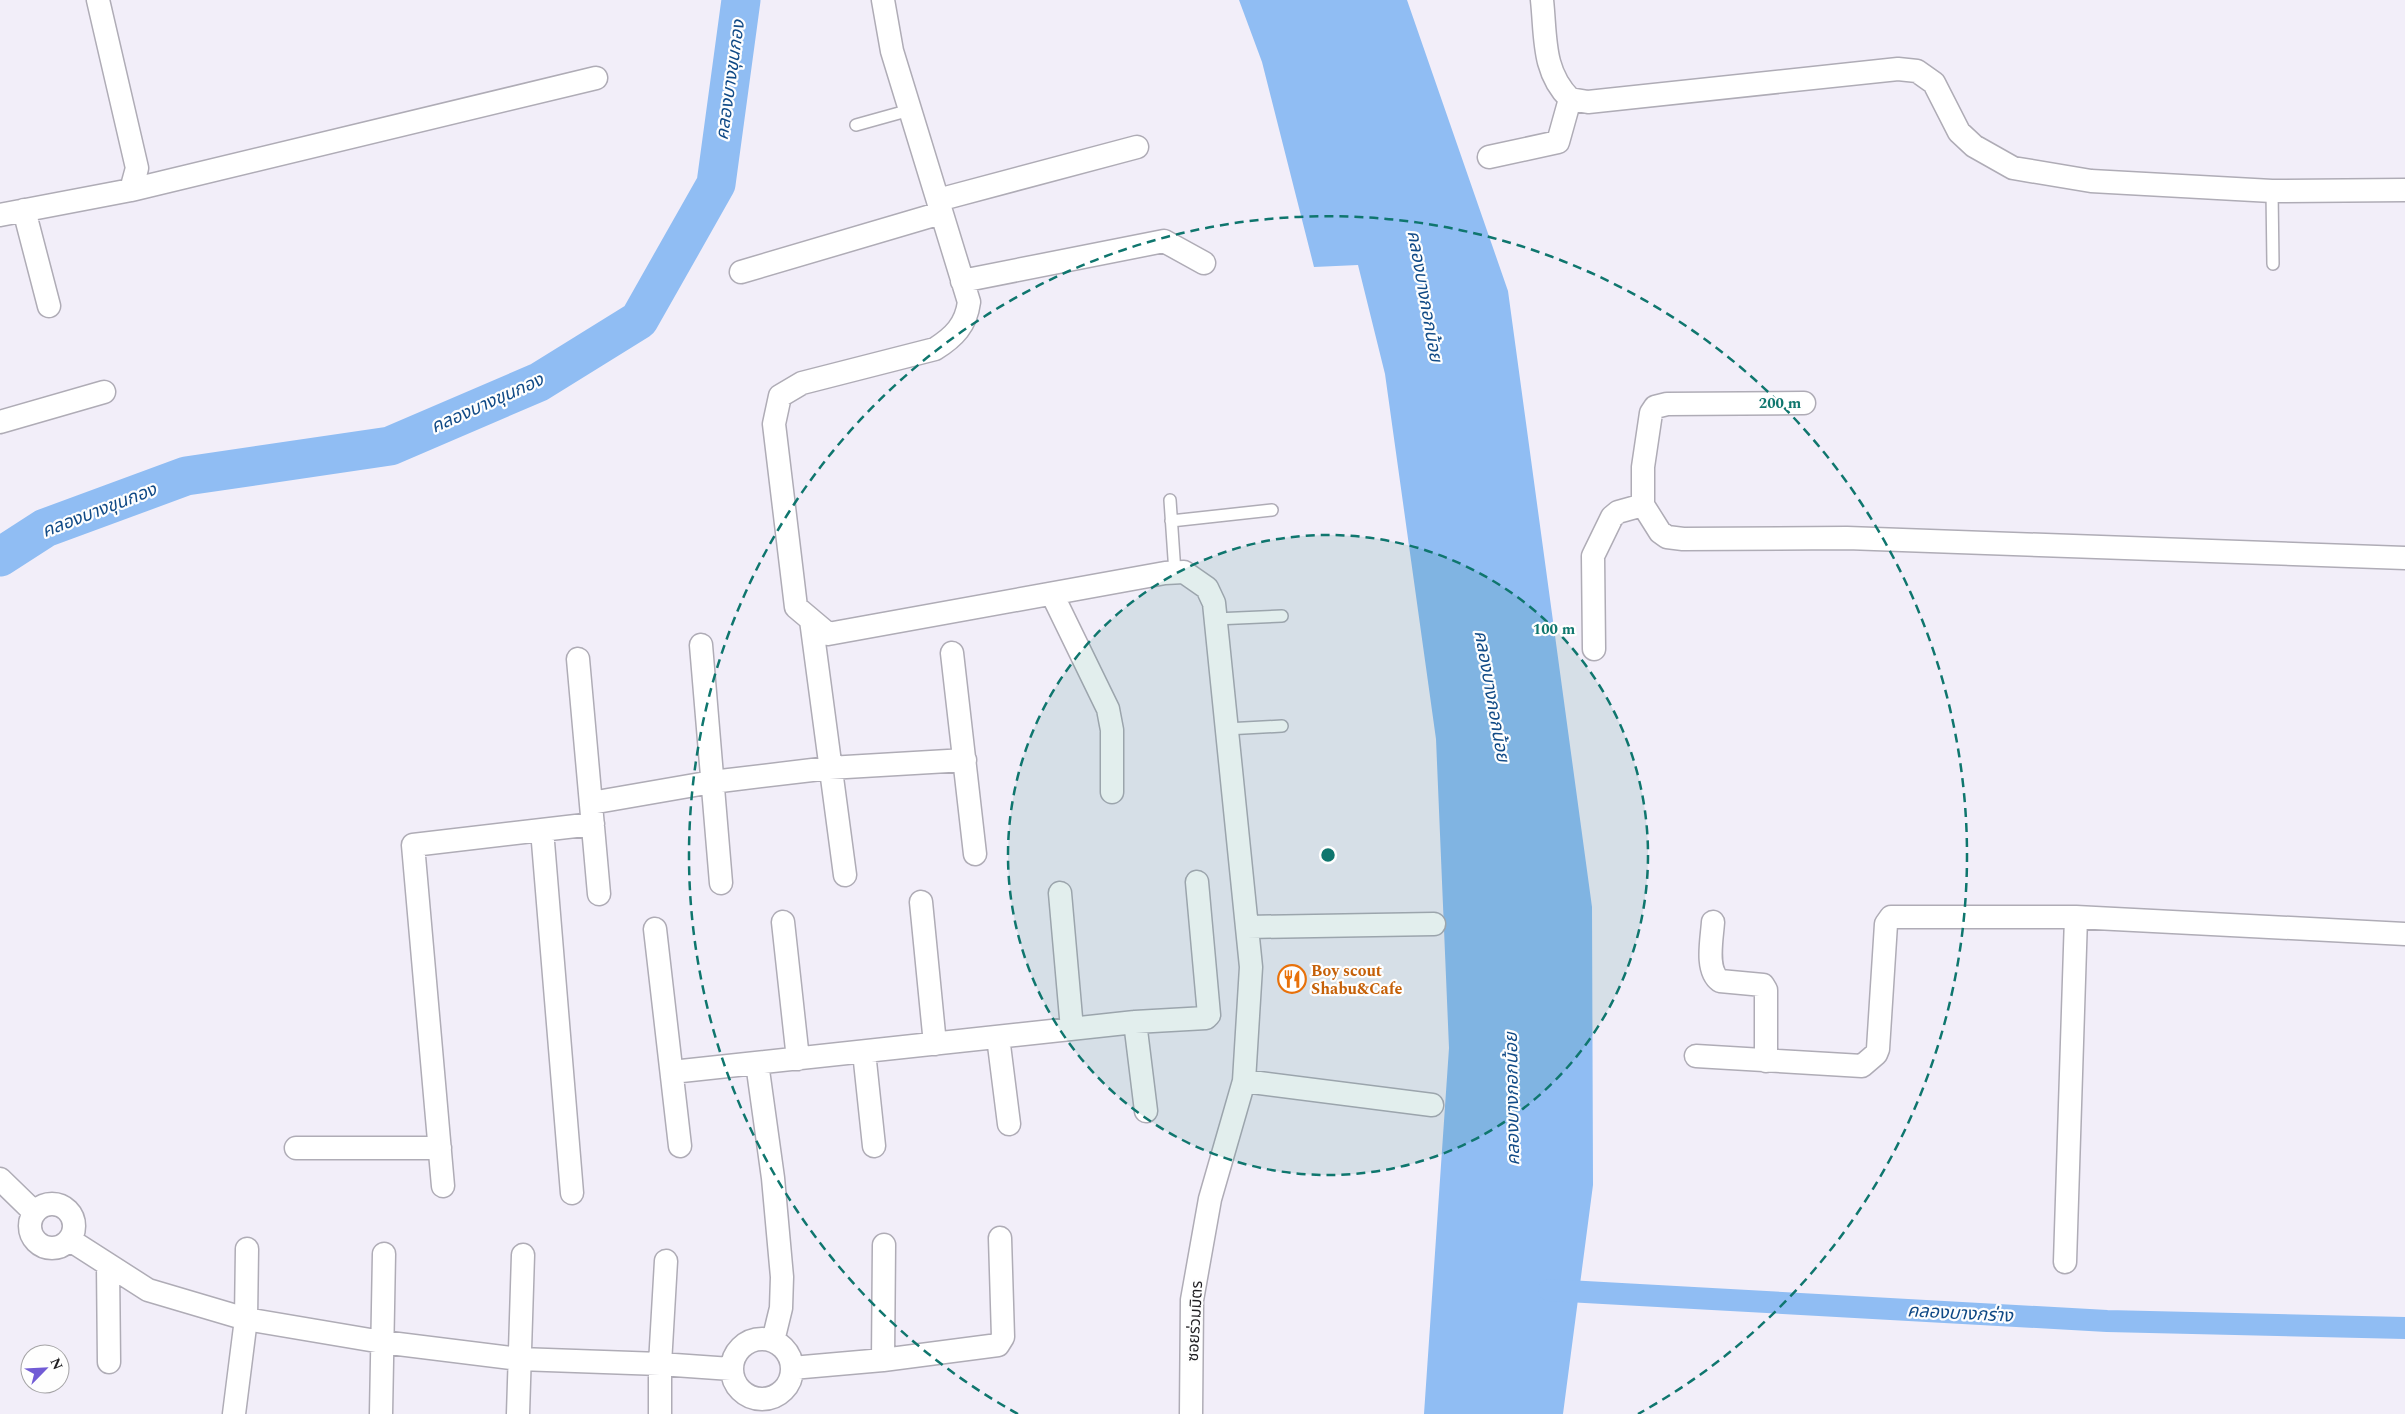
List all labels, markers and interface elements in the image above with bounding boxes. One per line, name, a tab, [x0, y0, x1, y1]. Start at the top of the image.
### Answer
water label: คลองบางขุนกอง	[709, 17, 752, 142]
water label: คลองบางกอกน้อย	[1400, 228, 1450, 365]
water label: คลองบางขุนกอง	[427, 366, 549, 440]
text: 200 m	[1759, 392, 1802, 415]
water label: คลองบางขุนกอง	[38, 476, 162, 545]
text: 100 m	[1533, 618, 1576, 641]
water label: คลองบางกอกน้อย	[1467, 628, 1517, 765]
centre of rings	[1319, 846, 1337, 864]
place label: Boy scout Shabu&Cafe	[1311, 959, 1403, 1001]
restaurant icon: Boy scout Shabu&Cafe	[1277, 964, 1307, 994]
water label: คลองบางกอกน้อย	[1498, 1031, 1527, 1166]
street label: ซอยร่วมมิตร	[1181, 1280, 1209, 1362]
water label: คลองบางกร่าง	[1906, 1297, 2015, 1330]
north arrow	[20, 1344, 70, 1394]
text: N	[45, 1354, 68, 1373]

